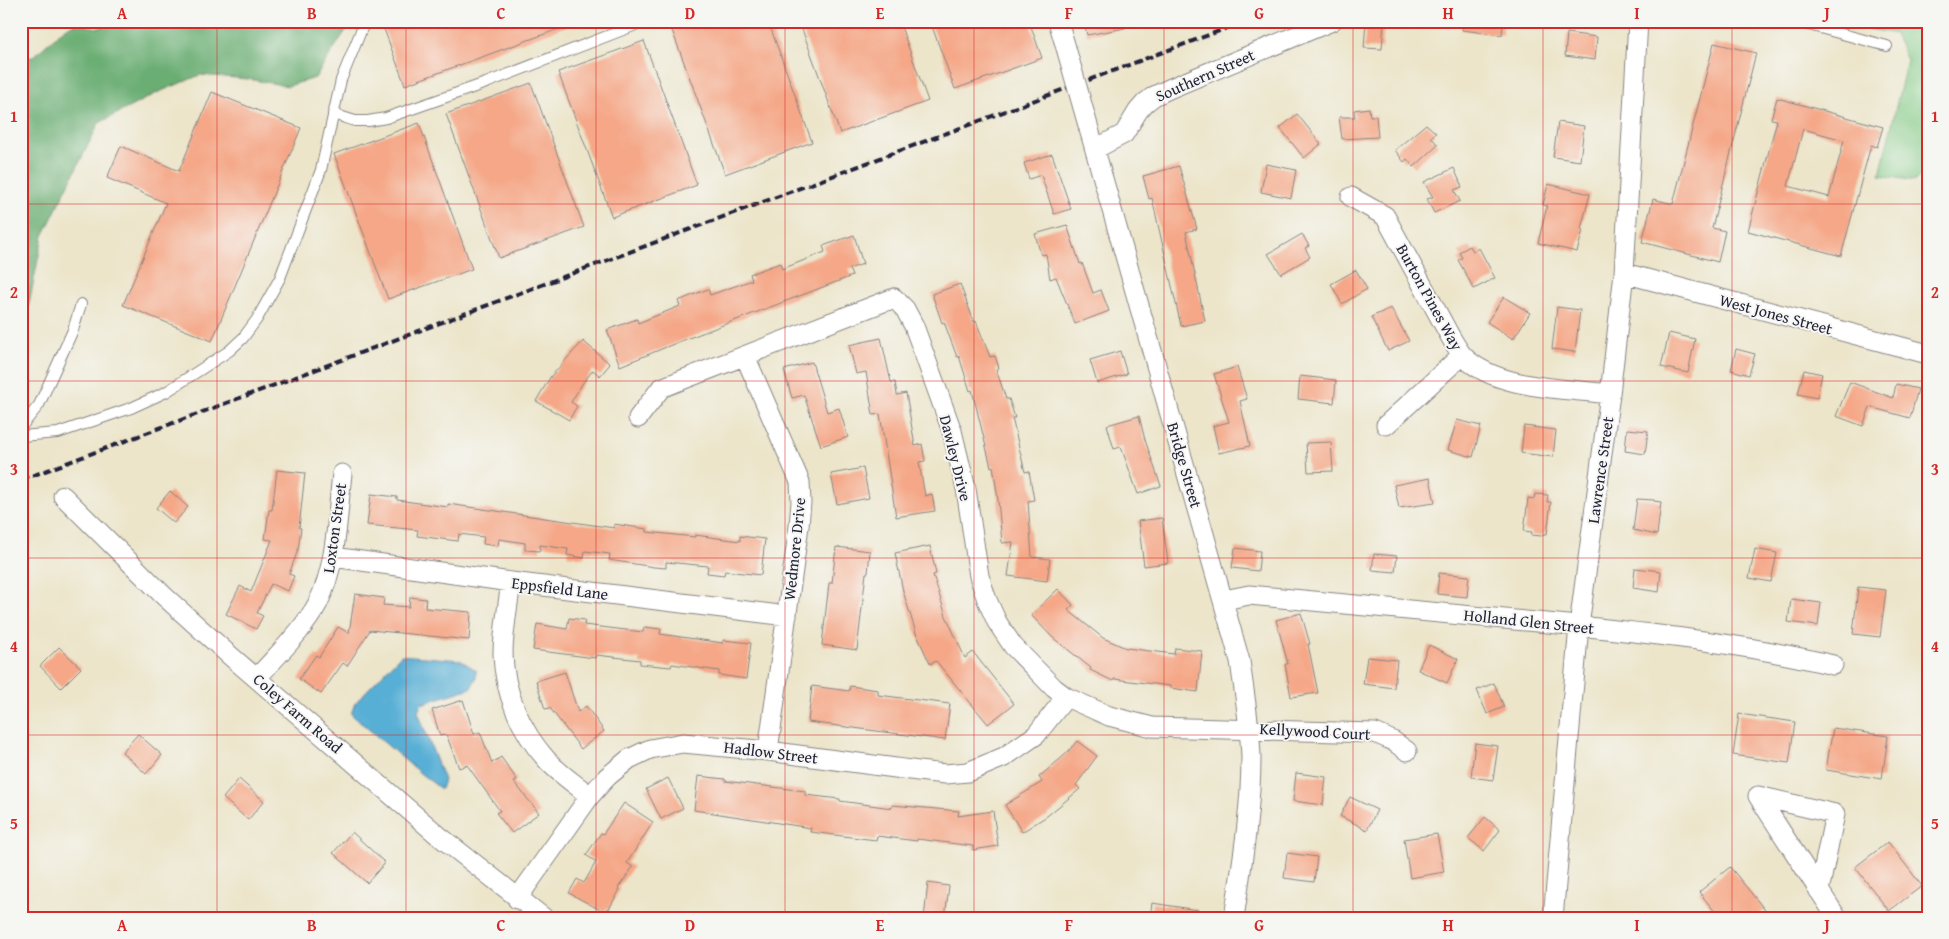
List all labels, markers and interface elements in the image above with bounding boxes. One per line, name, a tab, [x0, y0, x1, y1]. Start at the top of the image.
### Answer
text: A	[117, 1, 128, 25]
text: B	[307, 1, 317, 25]
text: C	[496, 1, 506, 25]
text: D	[685, 1, 695, 25]
text: E	[876, 1, 885, 25]
text: F	[1065, 1, 1073, 25]
text: G	[1254, 1, 1264, 25]
text: H	[1442, 1, 1454, 25]
text: I	[1634, 1, 1640, 25]
text: J	[1821, 1, 1830, 25]
street label: Southern Street	[1152, 42, 1259, 108]
text: 1	[10, 104, 18, 128]
text: 1	[1931, 104, 1939, 128]
street label: Burton Pines Way	[1391, 239, 1469, 355]
text: 2	[10, 280, 18, 304]
text: 2	[1931, 280, 1939, 304]
street label: West Jones Street	[1717, 287, 1835, 341]
street label: Dawley Drive	[934, 413, 978, 503]
street label: Lawrence Street	[1581, 415, 1619, 525]
street label: Bridge Street	[1161, 419, 1209, 511]
text: 3	[10, 457, 18, 481]
text: 3	[1931, 457, 1939, 481]
street label: Loxton Street	[316, 481, 352, 575]
street label: Wedmore Drive	[777, 496, 811, 602]
street label: Eppsfield Lane	[510, 570, 610, 606]
street label: Holland Glen Street	[1463, 602, 1596, 640]
text: 4	[10, 634, 18, 658]
text: 4	[1931, 634, 1939, 658]
street label: Coley Farm Road	[248, 667, 348, 759]
street label: Kellywood Court	[1259, 716, 1371, 746]
street label: Hadlow Street	[723, 734, 820, 770]
text: 5	[10, 811, 18, 835]
text: 5	[1931, 811, 1939, 835]
text: A	[117, 913, 128, 937]
text: B	[307, 913, 317, 937]
text: C	[496, 913, 506, 937]
text: D	[685, 913, 695, 937]
text: E	[876, 913, 885, 937]
text: F	[1065, 913, 1073, 937]
text: G	[1254, 913, 1264, 937]
text: H	[1442, 913, 1454, 937]
text: I	[1634, 913, 1640, 937]
text: J	[1821, 913, 1830, 937]

